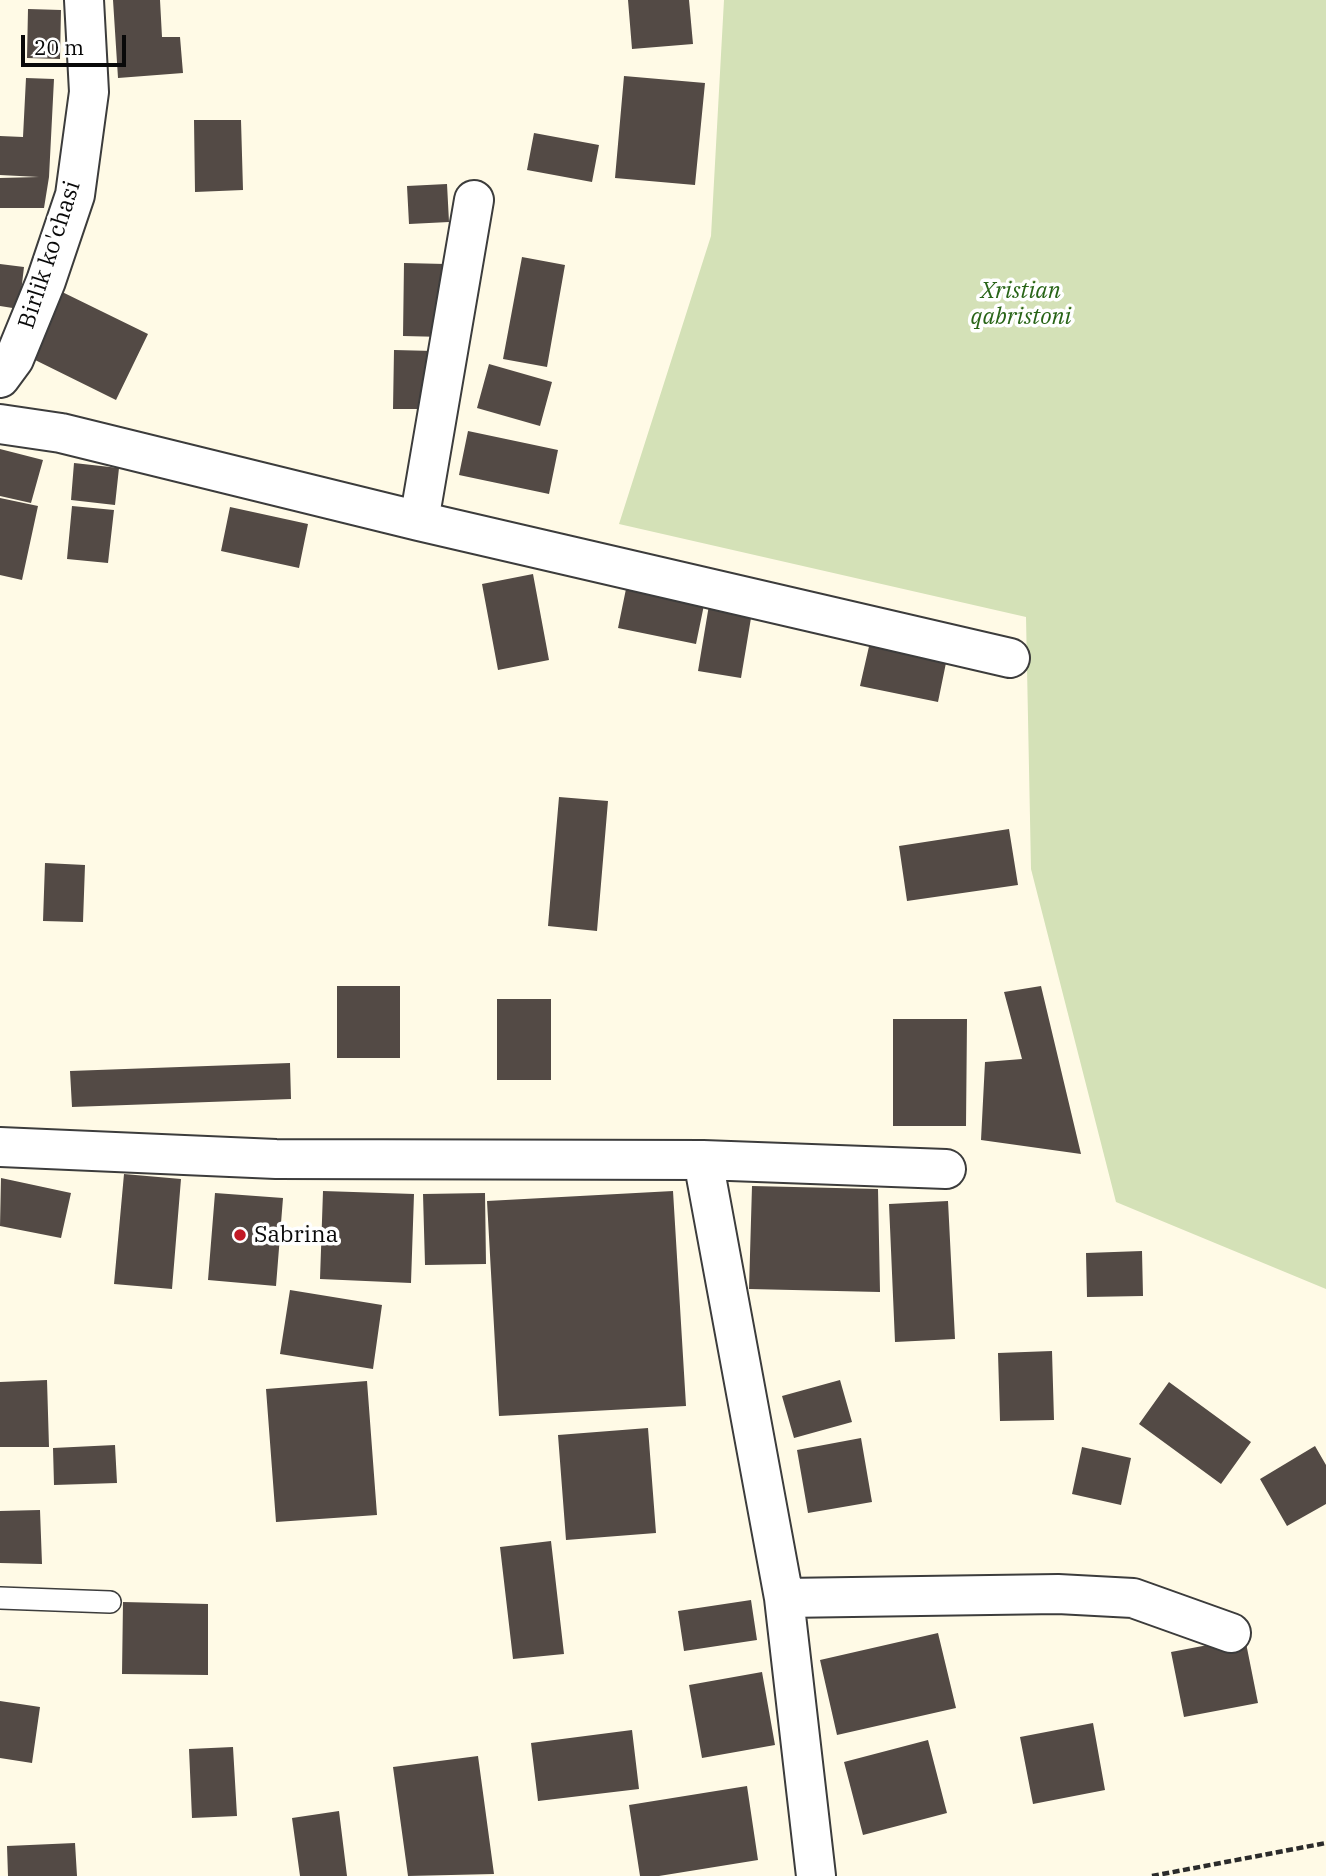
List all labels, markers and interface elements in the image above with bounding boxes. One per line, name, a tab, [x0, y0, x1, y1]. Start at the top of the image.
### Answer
scale bar	[24, 21, 130, 65]
text: 20 m	[34, 33, 84, 61]
street label: Birlik ko'chasi	[13, 178, 87, 332]
park label: Xristian qabristoni	[970, 277, 1072, 331]
place label: Sabrina	[254, 1221, 338, 1249]
marker: Sabrina	[232, 1227, 248, 1243]

